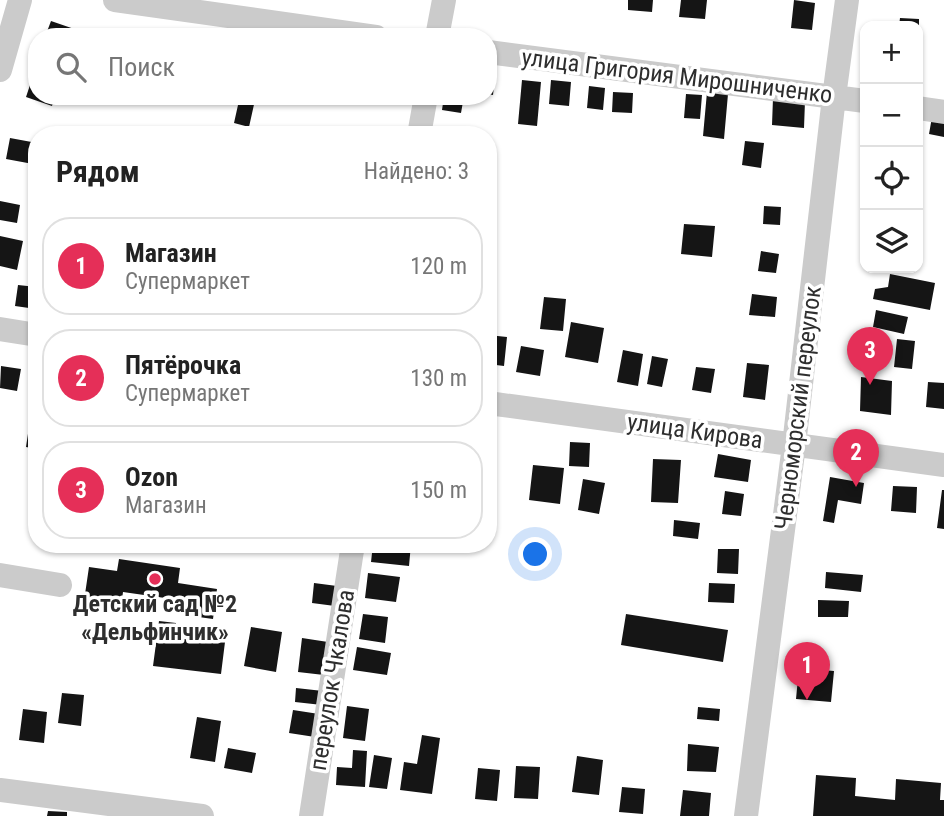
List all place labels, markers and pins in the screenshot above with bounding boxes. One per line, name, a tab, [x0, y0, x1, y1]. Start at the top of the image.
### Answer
pin: 3	[847, 327, 893, 385]
pin: 2	[833, 429, 879, 487]
marker: Детский сад №2 «Дельфинчик»	[147, 571, 163, 587]
place label: Детский сад №2 «Дельфинчик»	[73, 590, 237, 646]
pin: 1	[784, 642, 830, 700]

